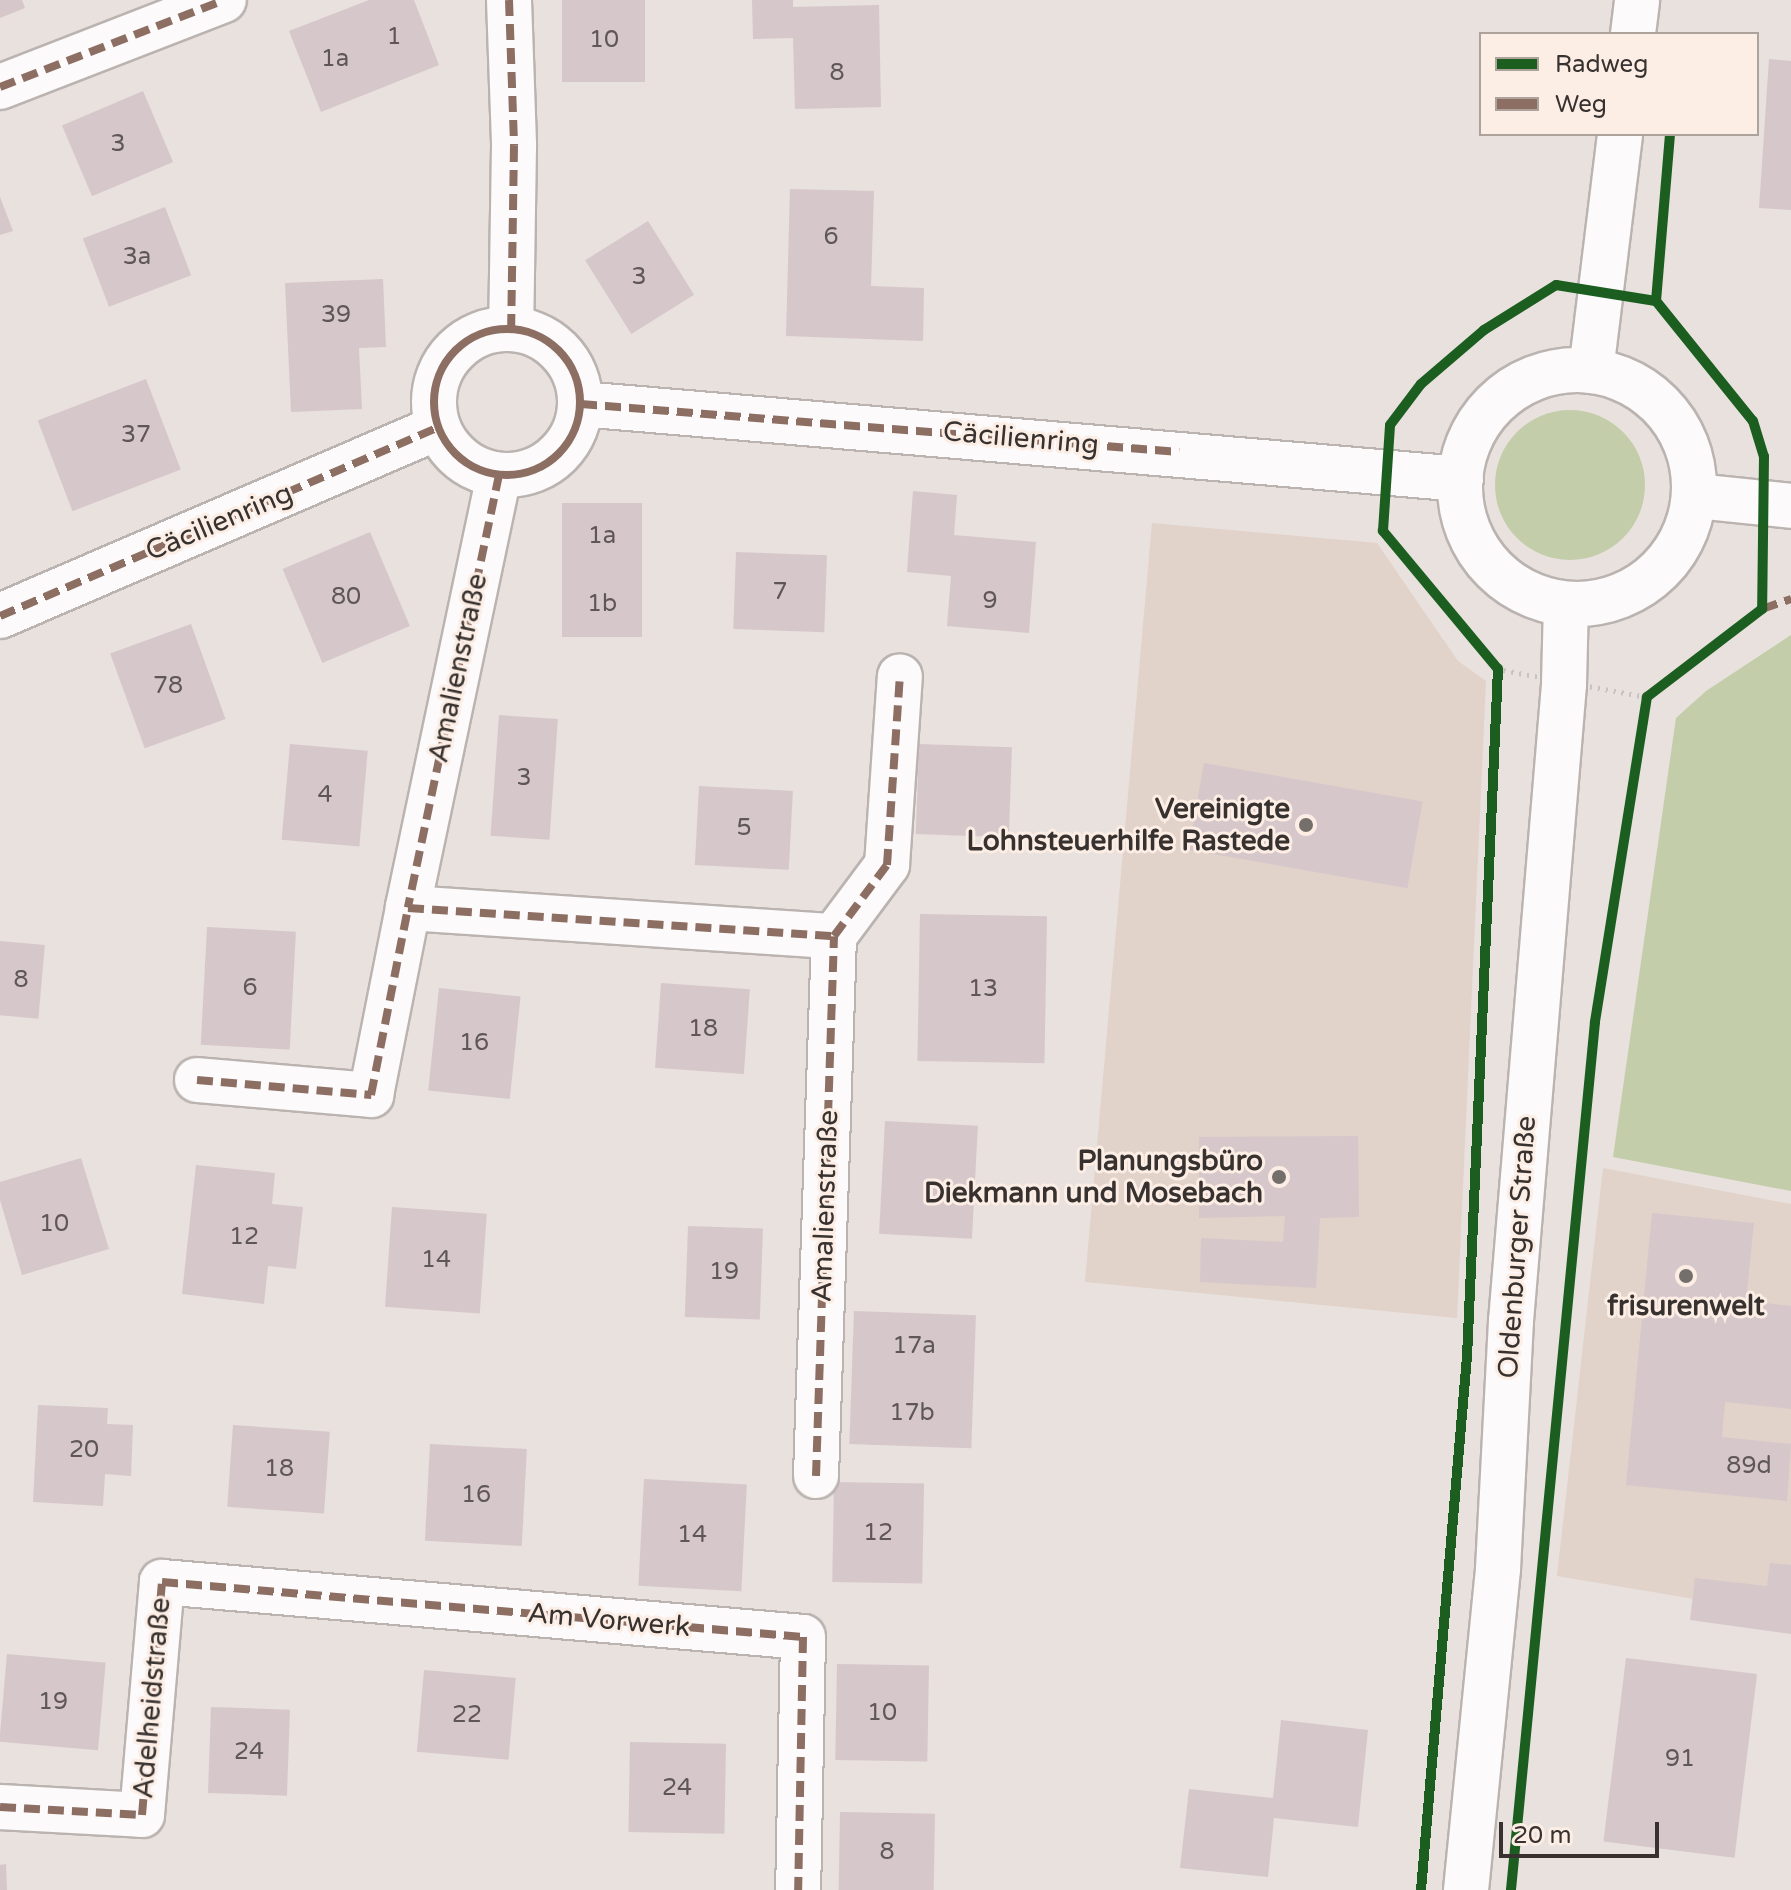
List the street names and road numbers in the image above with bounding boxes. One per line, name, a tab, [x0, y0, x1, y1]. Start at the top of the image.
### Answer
street label: Cäcilienring	[942, 414, 1100, 462]
street label: Cäcilienring	[140, 476, 298, 568]
street label: Amalienstraße	[422, 570, 494, 766]
street label: Amalienstraße	[805, 1109, 845, 1303]
street label: Oldenburger Straße	[1491, 1115, 1543, 1379]
street label: Adelheidstraße	[126, 1596, 178, 1800]
street label: Am Vorwerk	[526, 1596, 692, 1644]

